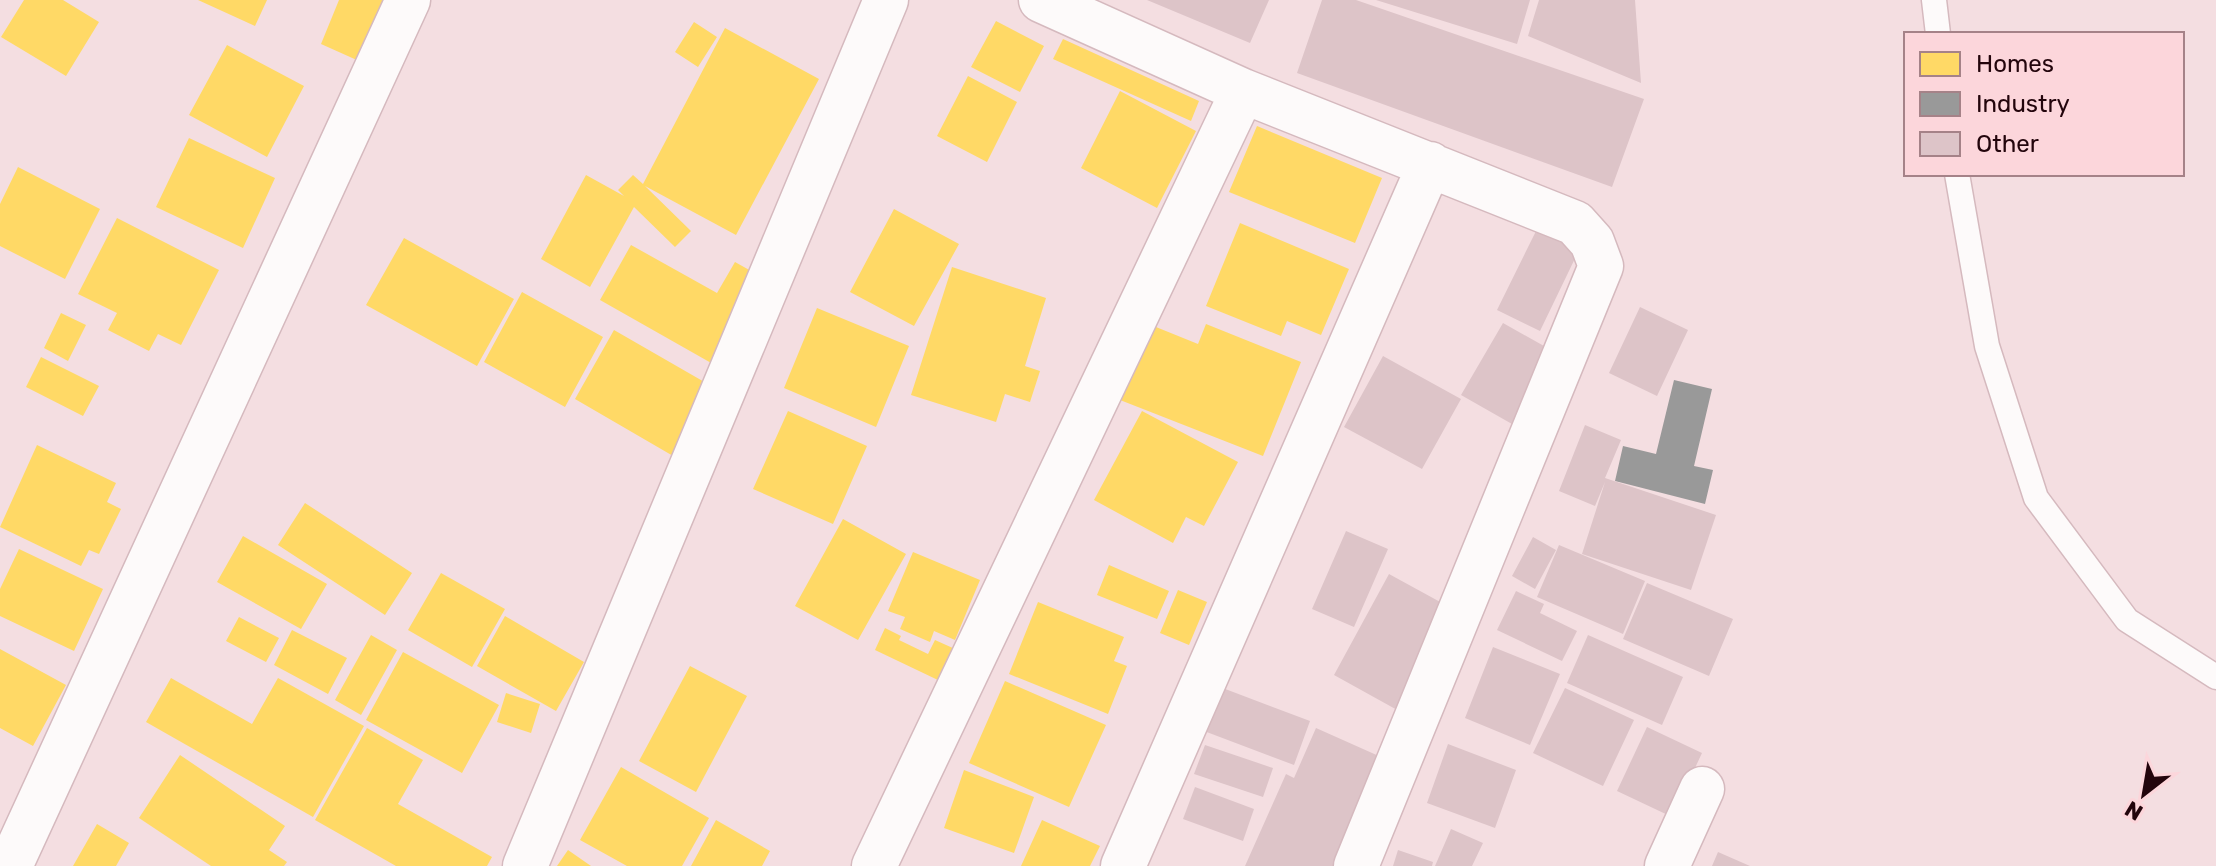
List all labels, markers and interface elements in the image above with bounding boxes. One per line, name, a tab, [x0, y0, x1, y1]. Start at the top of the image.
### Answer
legend	[1904, 32, 2184, 176]
text: Homes	[1976, 50, 2054, 78]
text: Industry	[1976, 90, 2070, 118]
text: Other	[1976, 130, 2039, 158]
north arrow	[2104, 754, 2184, 834]
text: N	[2120, 795, 2148, 826]

